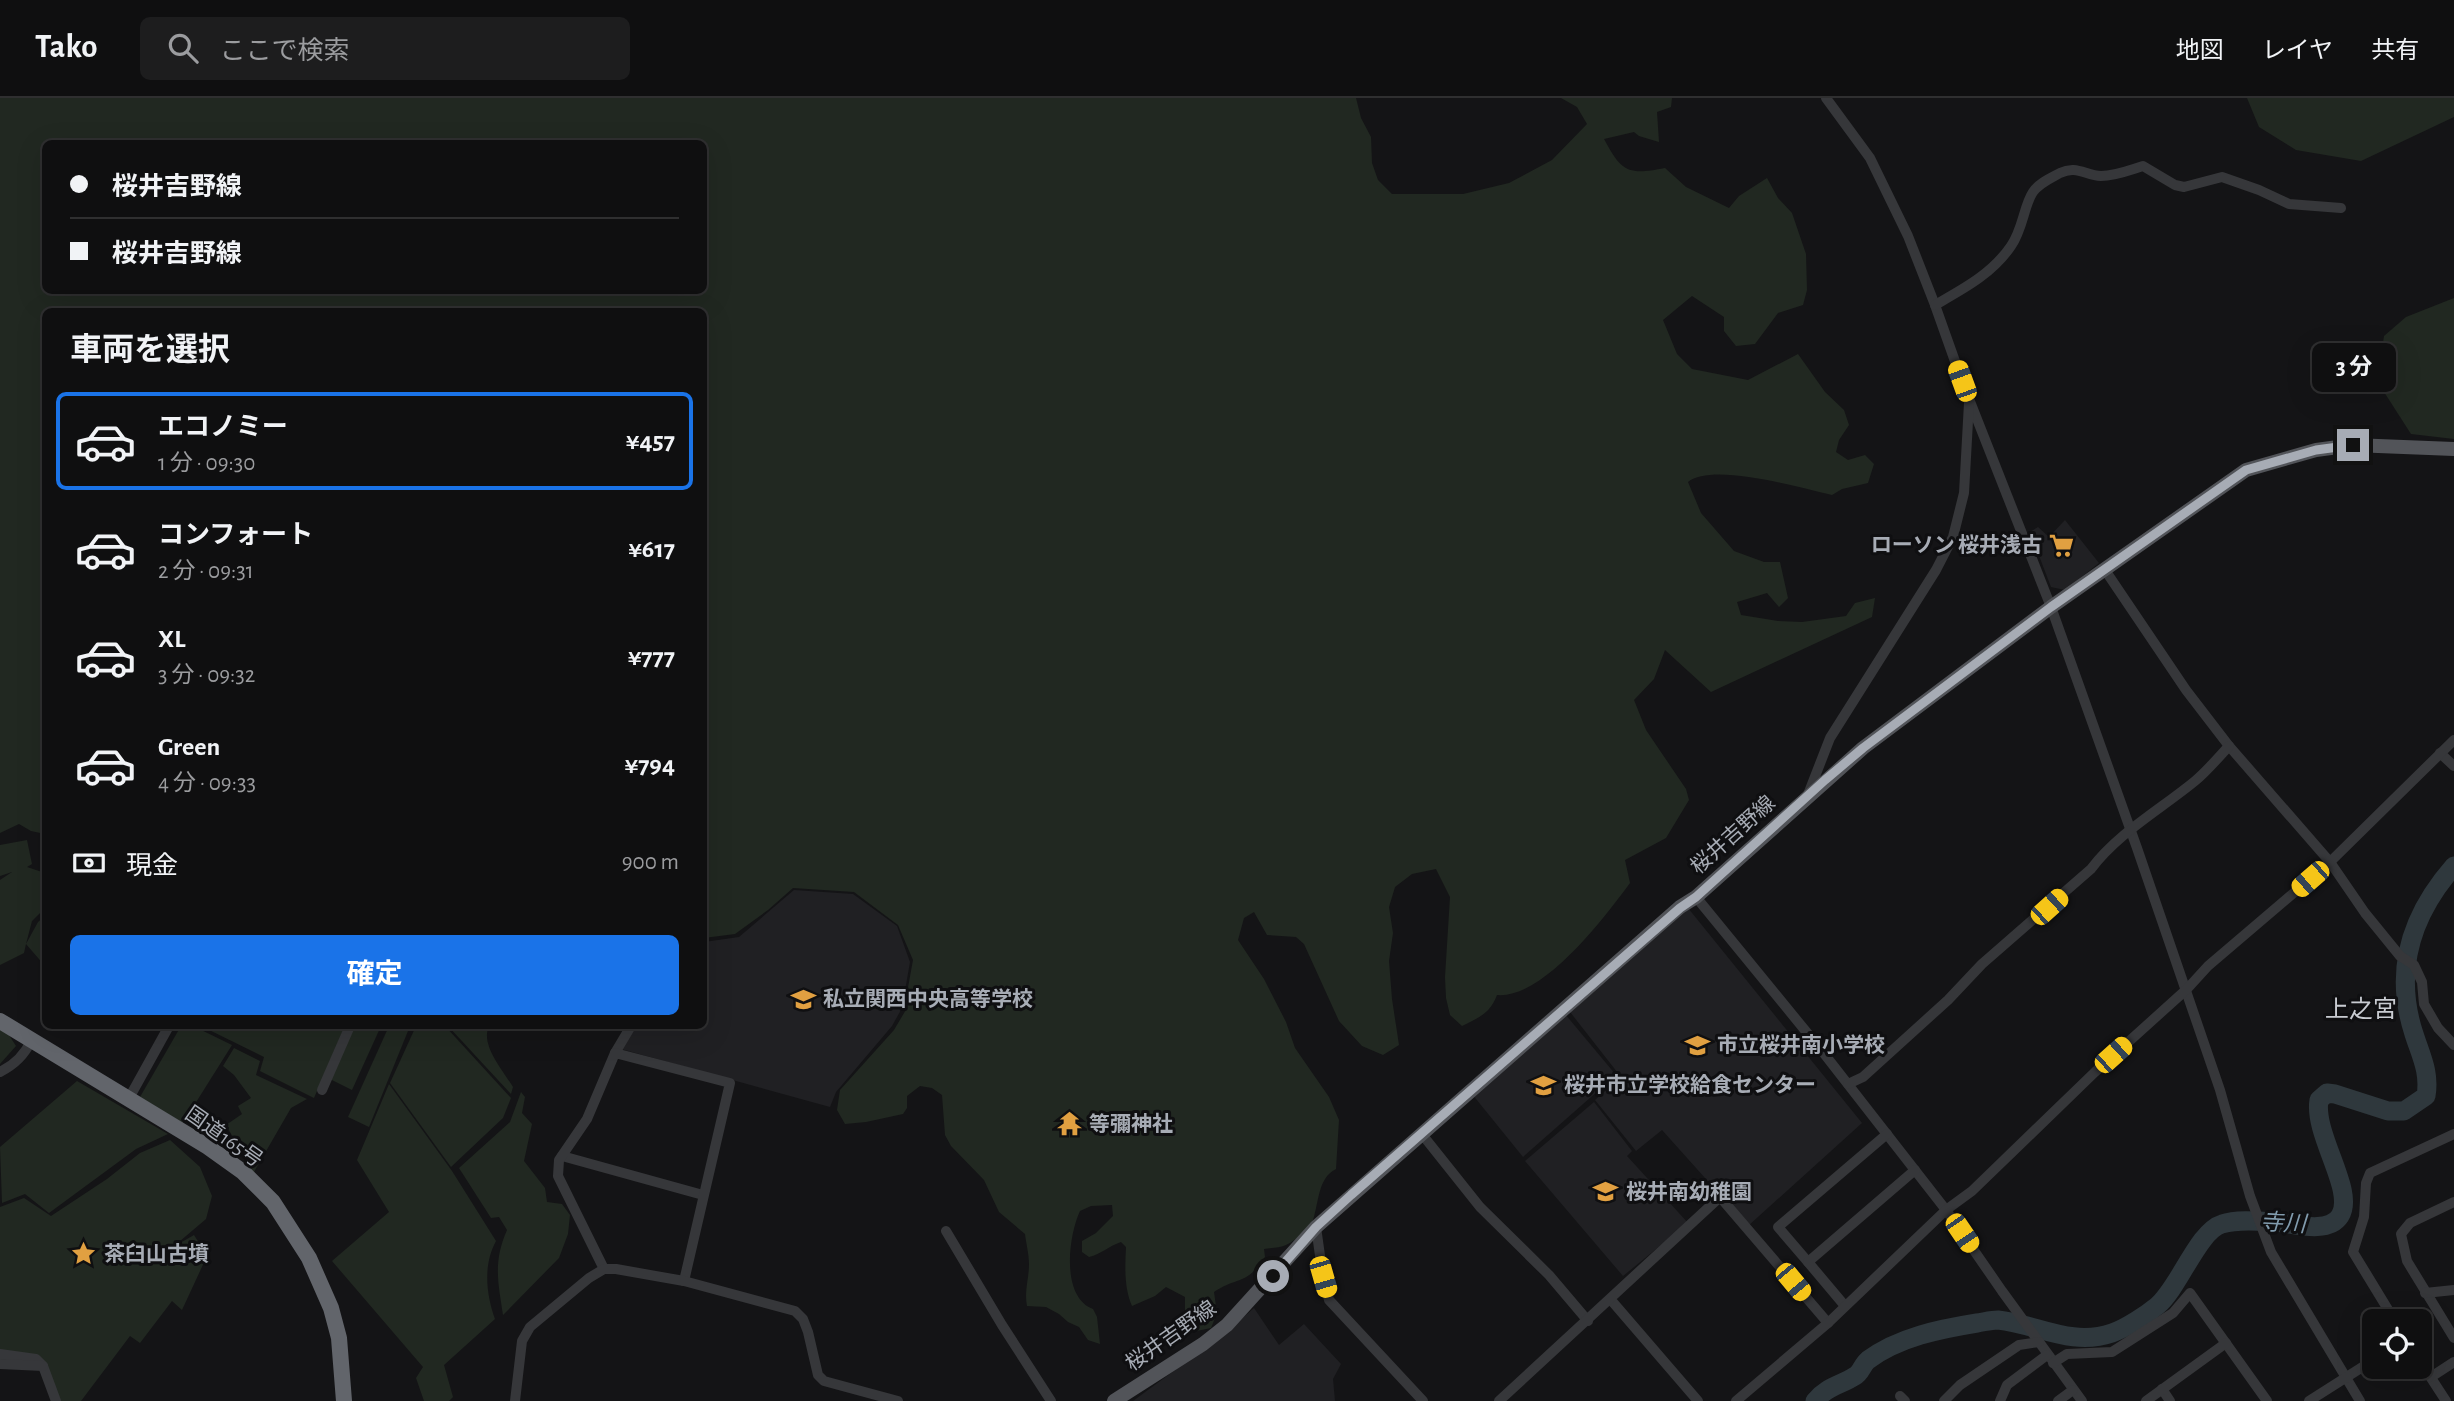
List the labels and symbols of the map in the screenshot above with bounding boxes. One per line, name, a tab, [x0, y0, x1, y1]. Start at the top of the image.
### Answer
callout: 3 分	[2311, 344, 2395, 392]
car	[1945, 358, 1980, 404]
route end	[2337, 429, 2369, 461]
supermarket icon: ローソン 桜井浅古	[2048, 531, 2076, 559]
place label: ローソン 桜井浅古	[1871, 533, 2042, 556]
street label: 桜井吉野線	[1686, 791, 1779, 878]
car	[2288, 857, 2333, 901]
car	[2027, 885, 2072, 929]
school or university icon: 私立関西中央高等学校	[789, 985, 817, 1013]
place label: 私立関西中央高等学校	[823, 988, 1033, 1010]
district label: 上之宮	[2325, 996, 2397, 1022]
school or university icon: 市立桜井南小学校	[1683, 1031, 1711, 1059]
place label: 市立桜井南小学校	[1717, 1033, 1885, 1056]
car	[2091, 1033, 2136, 1077]
school or university icon: 桜井市立学校給食センター	[1530, 1071, 1558, 1099]
place label: 桜井市立学校給食センター	[1564, 1073, 1816, 1096]
street label: 国道165号	[182, 1102, 267, 1171]
temple icon: 等彌神社	[1055, 1110, 1083, 1138]
place label: 等彌神社	[1089, 1112, 1173, 1135]
school or university icon: 桜井南幼稚園	[1592, 1178, 1620, 1206]
place label: 桜井南幼稚園	[1626, 1180, 1752, 1203]
water label: 寺川	[2259, 1209, 2310, 1237]
car	[1942, 1210, 1983, 1256]
place icon: 茶臼山古墳	[70, 1240, 98, 1268]
place label: 茶臼山古墳	[104, 1243, 209, 1265]
car	[1308, 1254, 1339, 1300]
car	[1772, 1259, 1815, 1305]
route start	[1257, 1260, 1289, 1292]
street label: 桜井吉野線	[1121, 1296, 1220, 1375]

